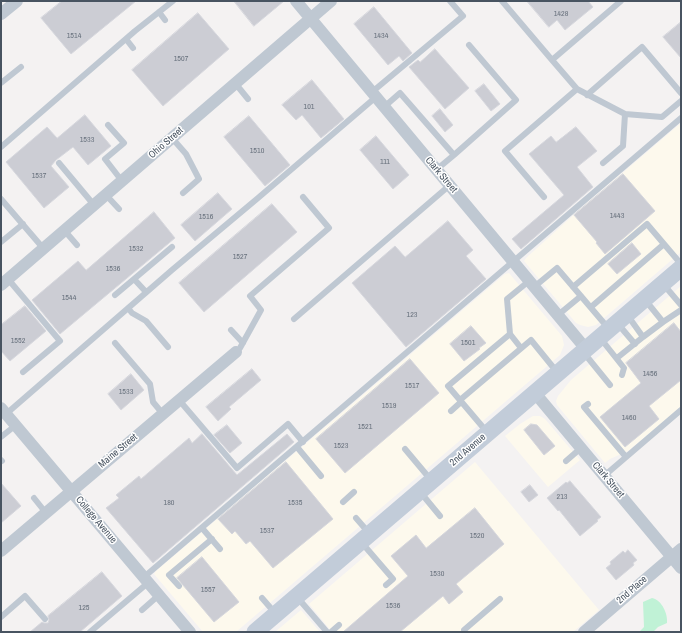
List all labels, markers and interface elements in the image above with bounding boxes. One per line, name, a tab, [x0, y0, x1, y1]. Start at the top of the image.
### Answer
house number: 1428	[554, 9, 568, 19]
house number: 1514	[67, 31, 81, 41]
house number: 1434	[374, 31, 388, 41]
house number: 1507	[174, 54, 188, 64]
house number: 101	[304, 102, 314, 112]
street label: Ohio Street	[146, 125, 186, 161]
house number: 1533	[80, 135, 94, 145]
house number: 1510	[250, 146, 264, 156]
street label: Clark Street	[422, 155, 460, 195]
house number: 111	[380, 157, 390, 167]
house number: 1537	[32, 171, 46, 181]
house number: 1443	[610, 211, 624, 221]
house number: 1516	[199, 212, 213, 222]
house number: 1532	[129, 244, 143, 254]
house number: 1527	[233, 252, 247, 262]
house number: 1536	[106, 264, 120, 274]
house number: 1544	[62, 293, 76, 303]
house number: 123	[407, 310, 417, 320]
house number: 1552	[11, 336, 25, 346]
house number: 1501	[461, 338, 475, 348]
house number: 1456	[643, 369, 657, 379]
house number: 1517	[405, 381, 419, 391]
house number: 1533	[119, 387, 133, 397]
house number: 1519	[382, 401, 396, 411]
house number: 1460	[622, 413, 636, 423]
house number: 1521	[358, 422, 372, 432]
street label: Maine Street	[96, 431, 140, 471]
street label: 2nd Avenue	[448, 431, 488, 469]
house number: 1523	[334, 441, 348, 451]
street label: Clark Street	[589, 460, 627, 500]
house number: 213	[557, 492, 567, 502]
street label: College Avenue	[73, 494, 119, 546]
house number: 180	[164, 498, 174, 508]
house number: 1535	[288, 498, 302, 508]
house number: 1537	[260, 526, 274, 536]
house number: 1520	[470, 531, 484, 541]
house number: 1530	[430, 569, 444, 579]
street label: 2nd Place	[614, 574, 650, 606]
house number: 1557	[201, 585, 215, 595]
house number: 1536	[386, 601, 400, 611]
house number: 125	[79, 603, 89, 613]

